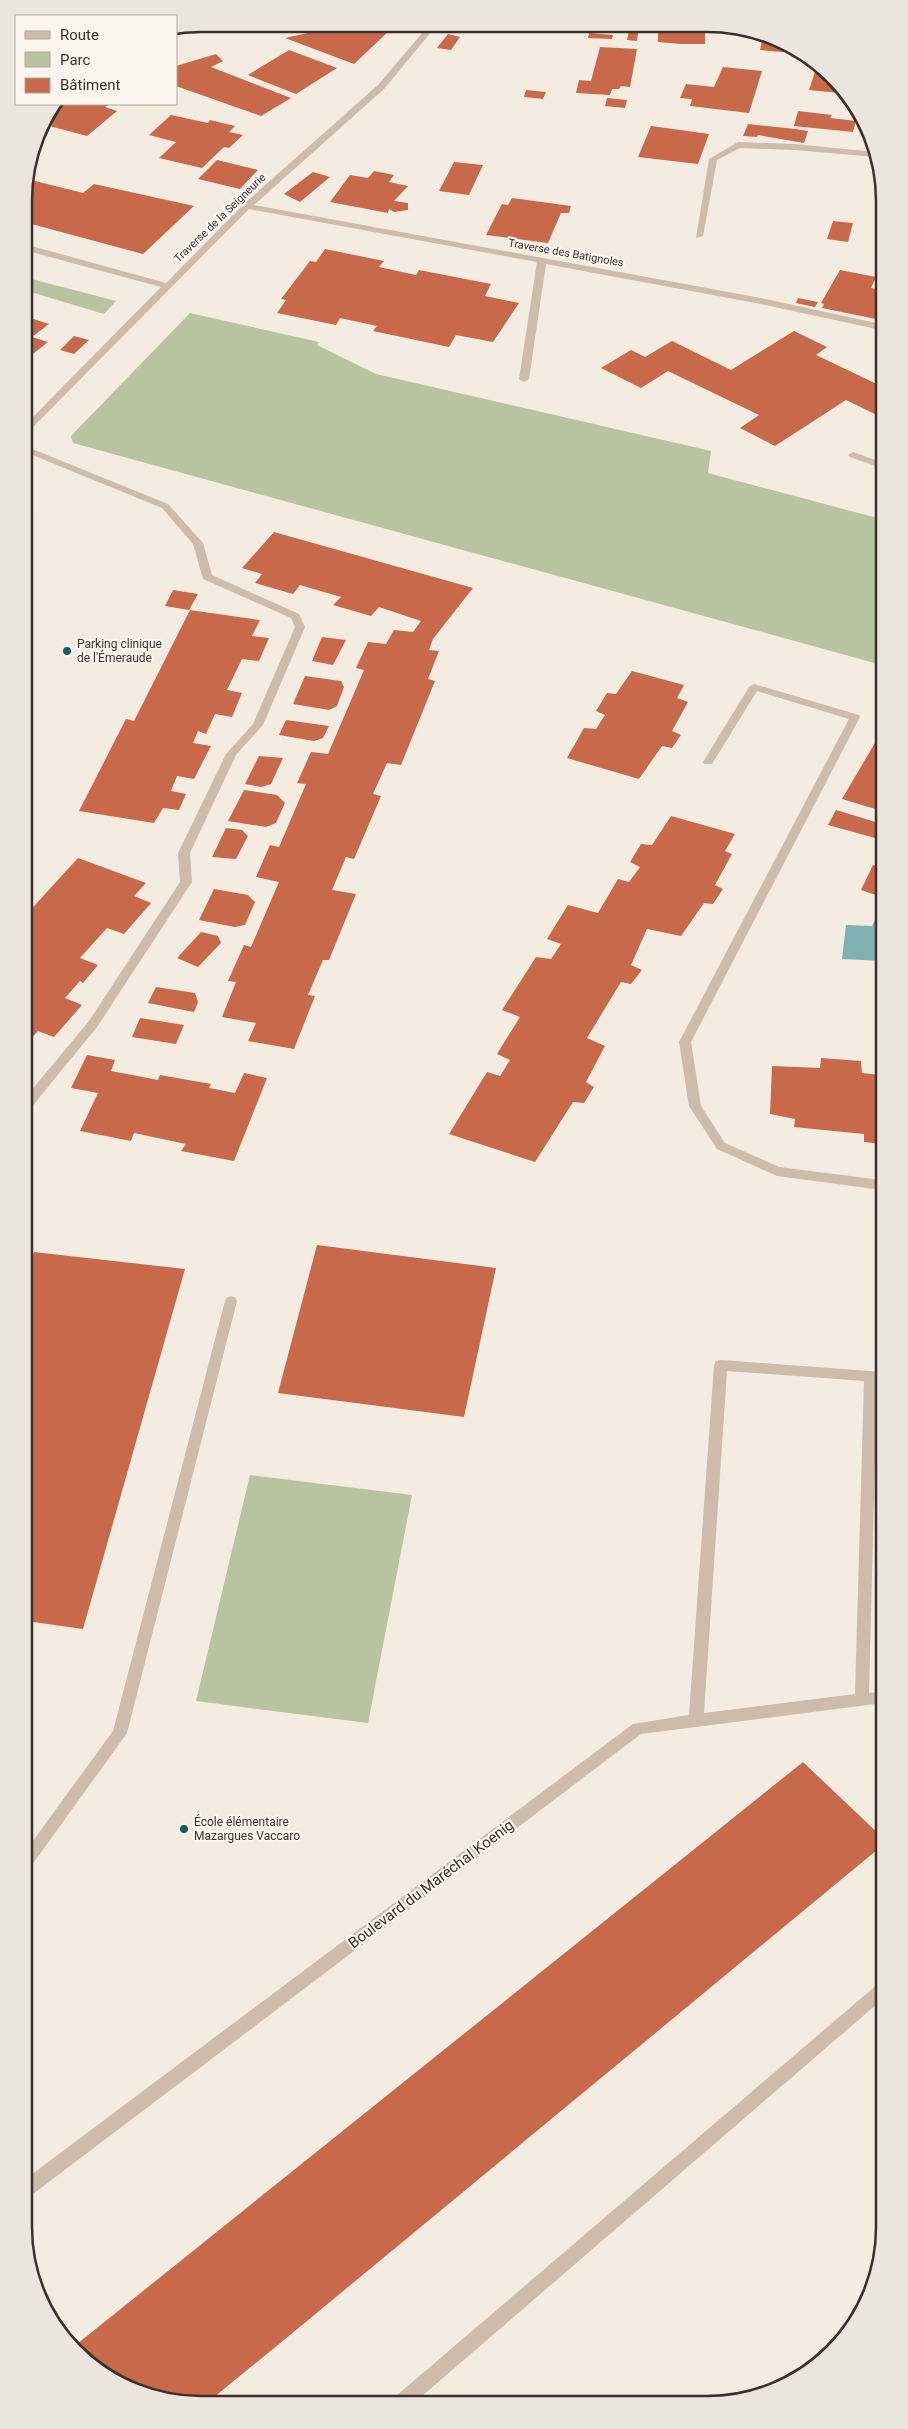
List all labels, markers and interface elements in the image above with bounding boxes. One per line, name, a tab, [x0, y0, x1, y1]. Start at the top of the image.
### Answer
legend	[15, 15, 178, 105]
text: Route	[60, 26, 99, 44]
text: Parc	[60, 51, 90, 69]
text: Bâtiment	[60, 76, 120, 94]
street label: Traverse de la Seigneurie	[172, 171, 269, 265]
street label: Traverse des Batignoles	[507, 236, 625, 270]
place label: Parking clinique de l'Émeraude	[77, 637, 162, 665]
marker: Parking clinique de l'Émeraude	[61, 645, 73, 657]
place label: École élémentaire Mazargues Vaccaro	[194, 1814, 300, 1843]
street label: Boulevard du Maréchal Koenig	[345, 1816, 517, 1952]
marker: École élémentaire Mazargues Vaccaro	[178, 1823, 190, 1835]

